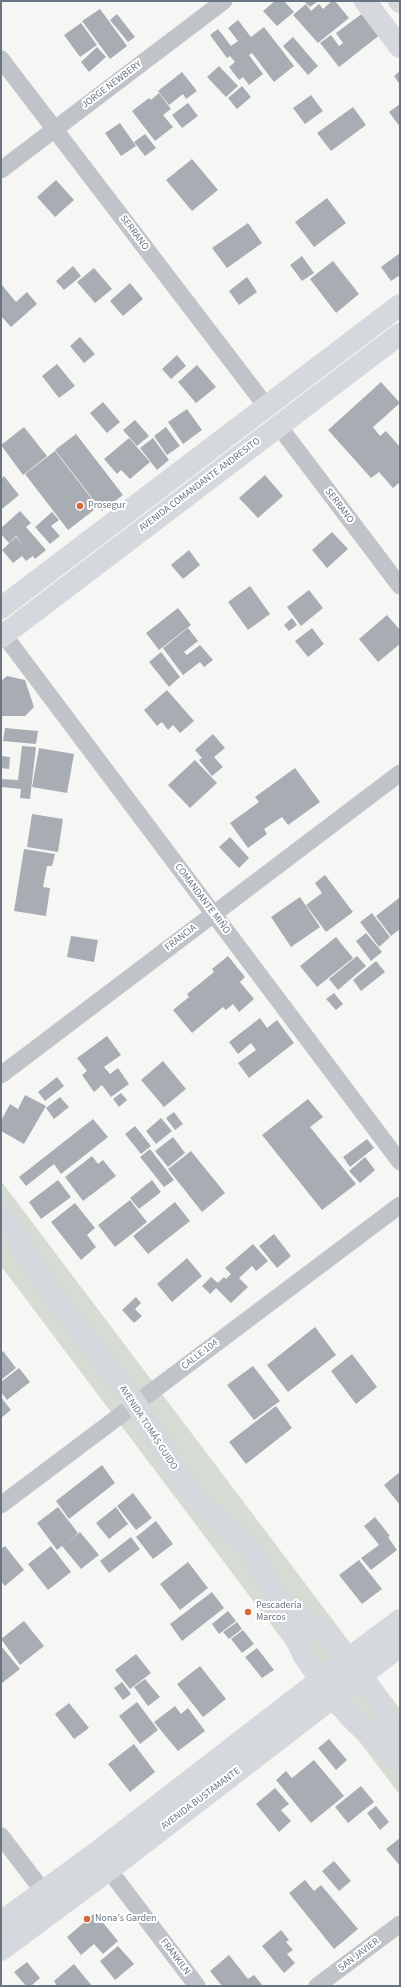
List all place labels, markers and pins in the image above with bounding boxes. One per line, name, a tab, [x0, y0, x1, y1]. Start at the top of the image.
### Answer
place label: Prosegur	[88, 500, 125, 512]
marker: Prosegur	[75, 501, 85, 511]
place label: Pescadería Marcos	[256, 1600, 302, 1624]
marker: Pescadería Marcos	[243, 1607, 253, 1617]
place label: Nona's Garden	[95, 1913, 156, 1925]
marker: Nona's Garden	[82, 1914, 92, 1924]

